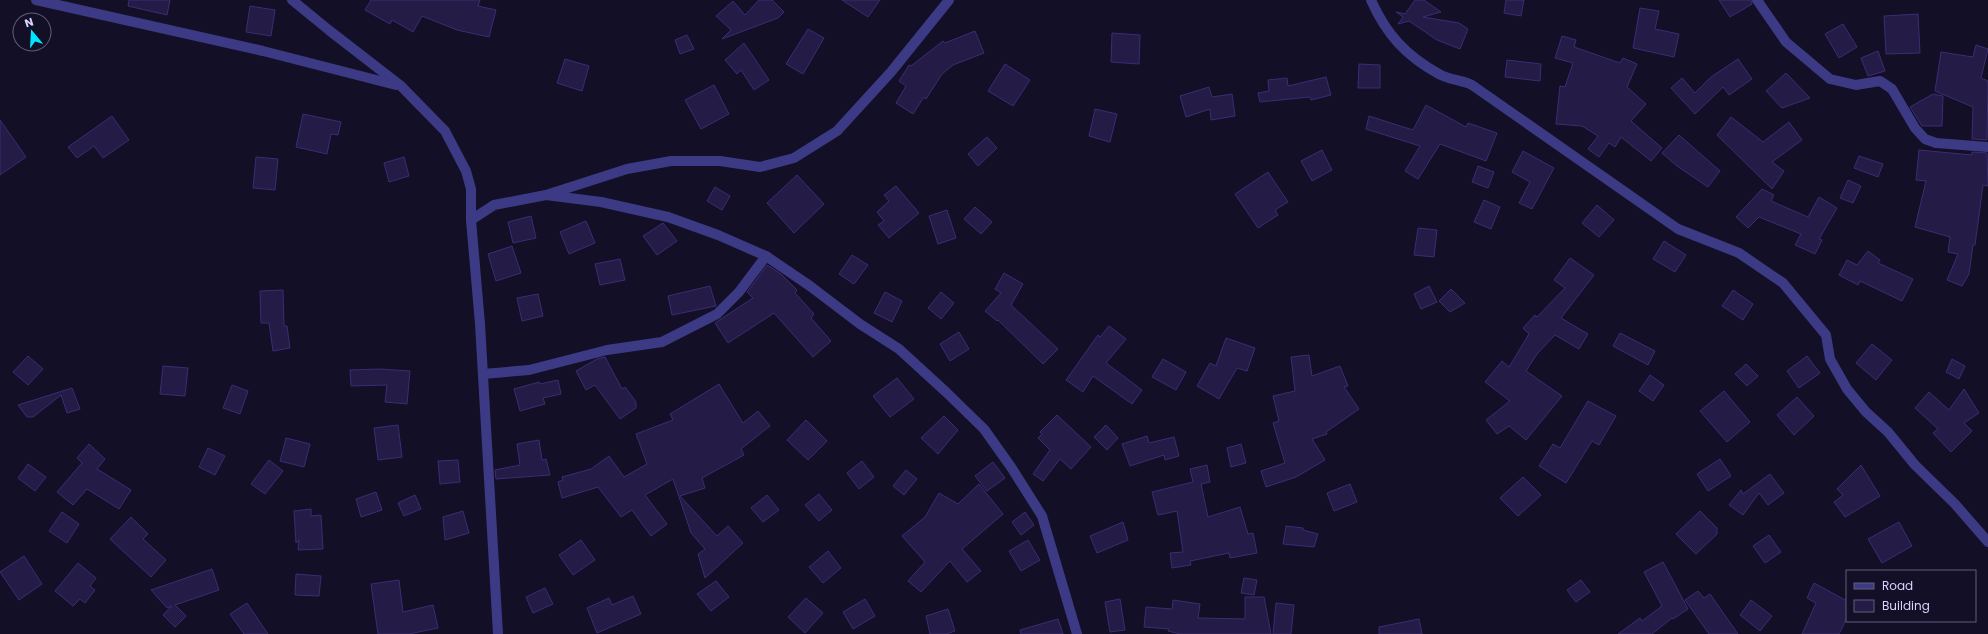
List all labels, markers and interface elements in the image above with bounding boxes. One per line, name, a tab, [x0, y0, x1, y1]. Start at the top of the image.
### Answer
north arrow	[12, 12, 52, 52]
text: N	[22, 14, 35, 31]
legend	[1846, 570, 1976, 622]
text: Road	[1882, 577, 1913, 594]
text: Building	[1882, 597, 1930, 614]

